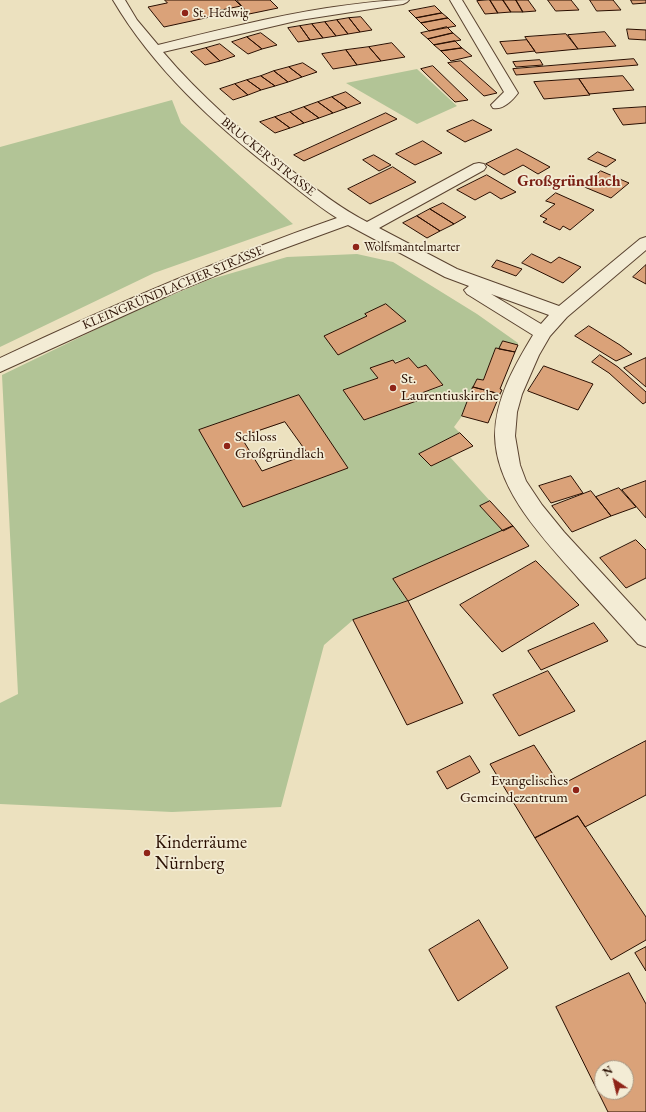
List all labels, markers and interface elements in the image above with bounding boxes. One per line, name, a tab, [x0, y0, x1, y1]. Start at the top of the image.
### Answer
place label: St. Hedwig	[193, 5, 249, 21]
marker: St. Hedwig	[180, 8, 190, 18]
street label: BRUCKER STRASSE	[218, 114, 318, 200]
district label: Großgründlach	[517, 172, 621, 192]
place label: Wolfsmantelmarter	[364, 239, 460, 255]
marker: Wolfsmantelmarter	[351, 242, 361, 252]
street label: KLEINGRÜNDLACHER STRASSE	[80, 243, 266, 333]
place label: St. Laurentiuskirche	[401, 370, 499, 405]
marker: St. Laurentiuskirche	[388, 383, 398, 393]
place label: Schloss Großgründlach	[235, 428, 324, 463]
marker: Schloss Großgründlach	[222, 441, 232, 451]
place label: Evangelisches Gemeindezentrum	[460, 772, 568, 807]
marker: Evangelisches Gemeindezentrum	[571, 785, 581, 795]
place label: Kinderräume Nürnberg	[155, 832, 247, 874]
marker: Kinderräume Nürnberg	[142, 848, 152, 858]
north arrow	[594, 1060, 634, 1100]
text: N	[600, 1063, 615, 1079]

